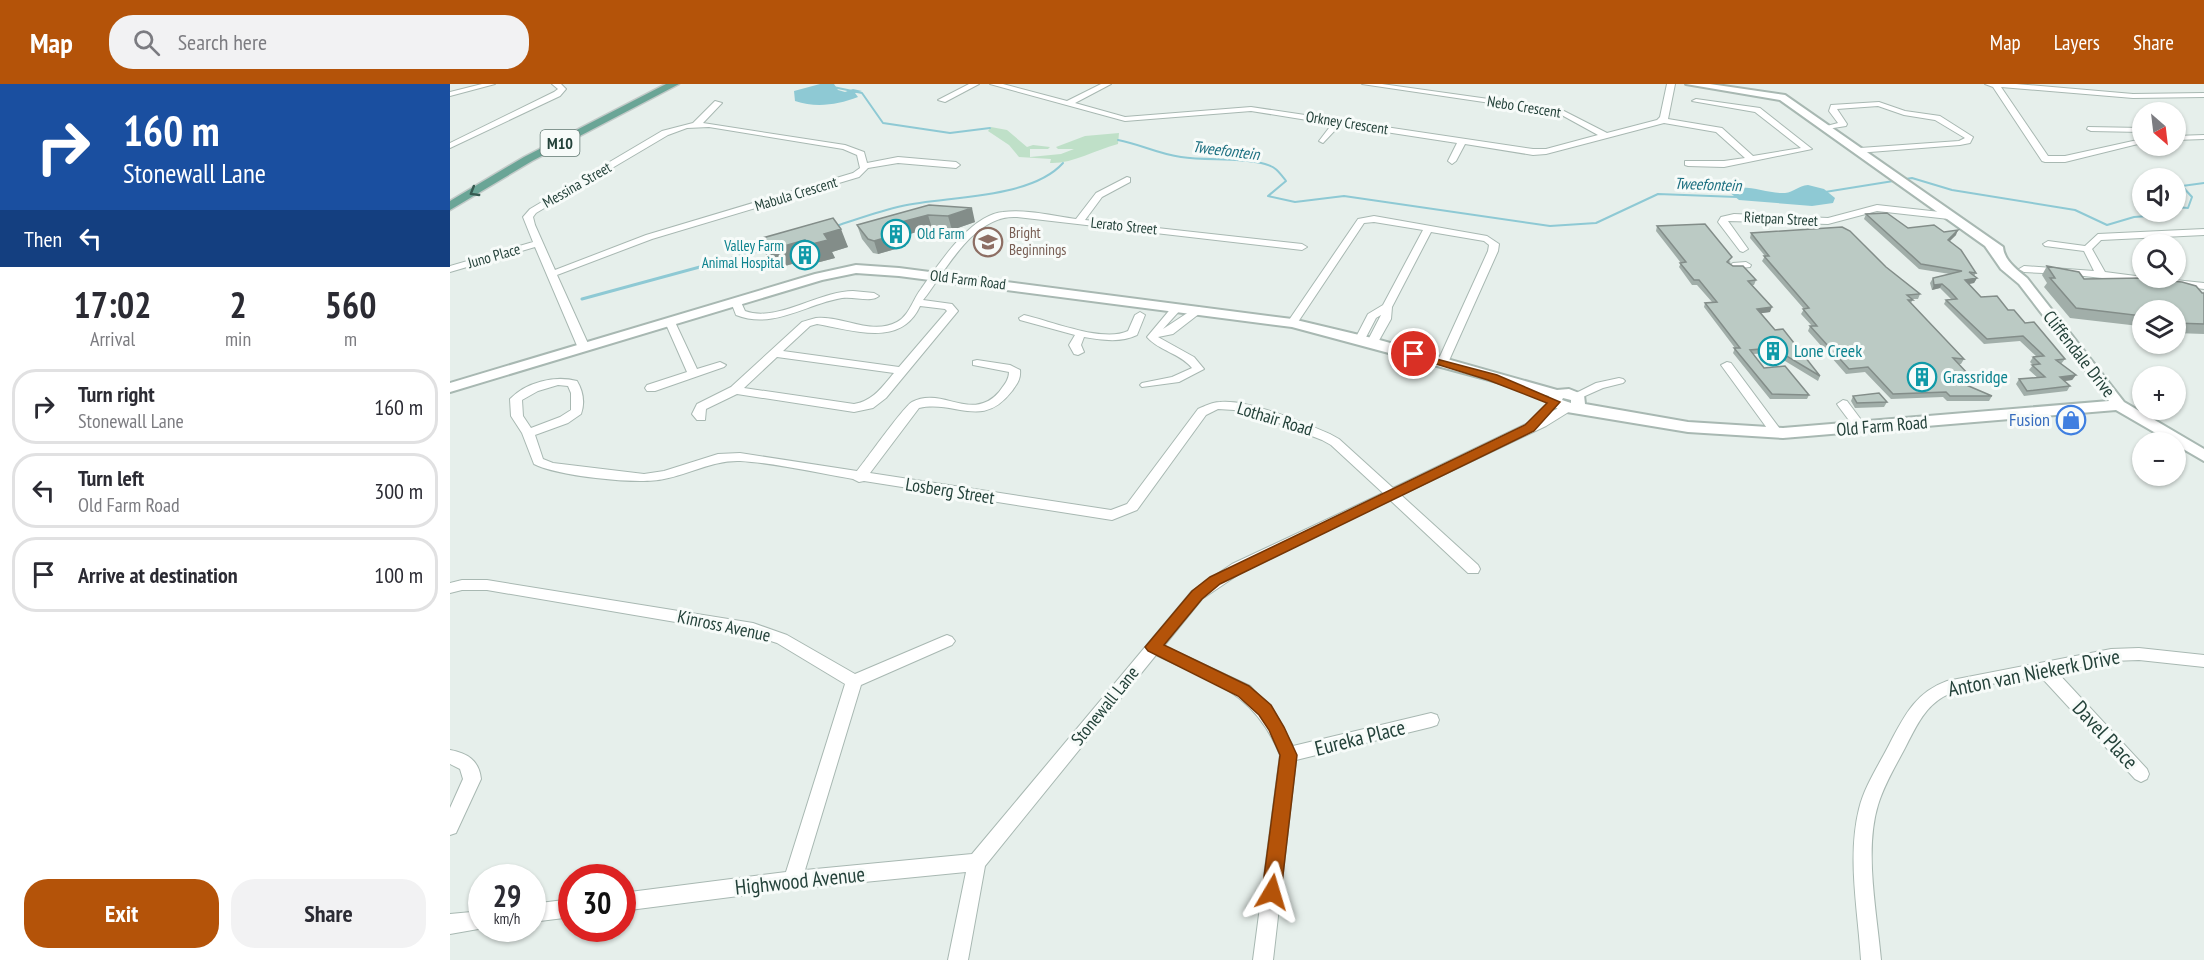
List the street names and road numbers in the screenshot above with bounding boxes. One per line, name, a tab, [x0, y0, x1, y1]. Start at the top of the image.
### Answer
street label: Nebo Crescent	[1486, 91, 1562, 122]
street label: Orkney Crescent	[1305, 107, 1390, 138]
road number: M10	[540, 130, 580, 156]
street label: Messina Street	[539, 157, 614, 212]
street label: Mabula Crescent	[752, 172, 839, 215]
street label: Rietpan Street	[1744, 207, 1819, 230]
street label: Lerato Street	[1090, 213, 1158, 238]
street label: Juno Place	[464, 239, 522, 272]
street label: Old Farm Road	[929, 265, 1007, 294]
street label: Cliffendale Drive	[2038, 306, 2120, 402]
street label: Lothair Road	[1235, 396, 1316, 441]
street label: Old Farm Road	[1835, 410, 1929, 441]
street label: Losberg Street	[904, 472, 996, 509]
street label: Kinross Avenue	[676, 604, 773, 647]
street label: Anton van Niekerk Drive	[1946, 643, 2122, 702]
street label: Stonewall Lane	[1066, 661, 1144, 750]
street label: Davel Place	[2067, 695, 2144, 775]
street label: Eureka Place	[1312, 713, 1408, 762]
street label: Highwood Avenue	[734, 860, 866, 901]

